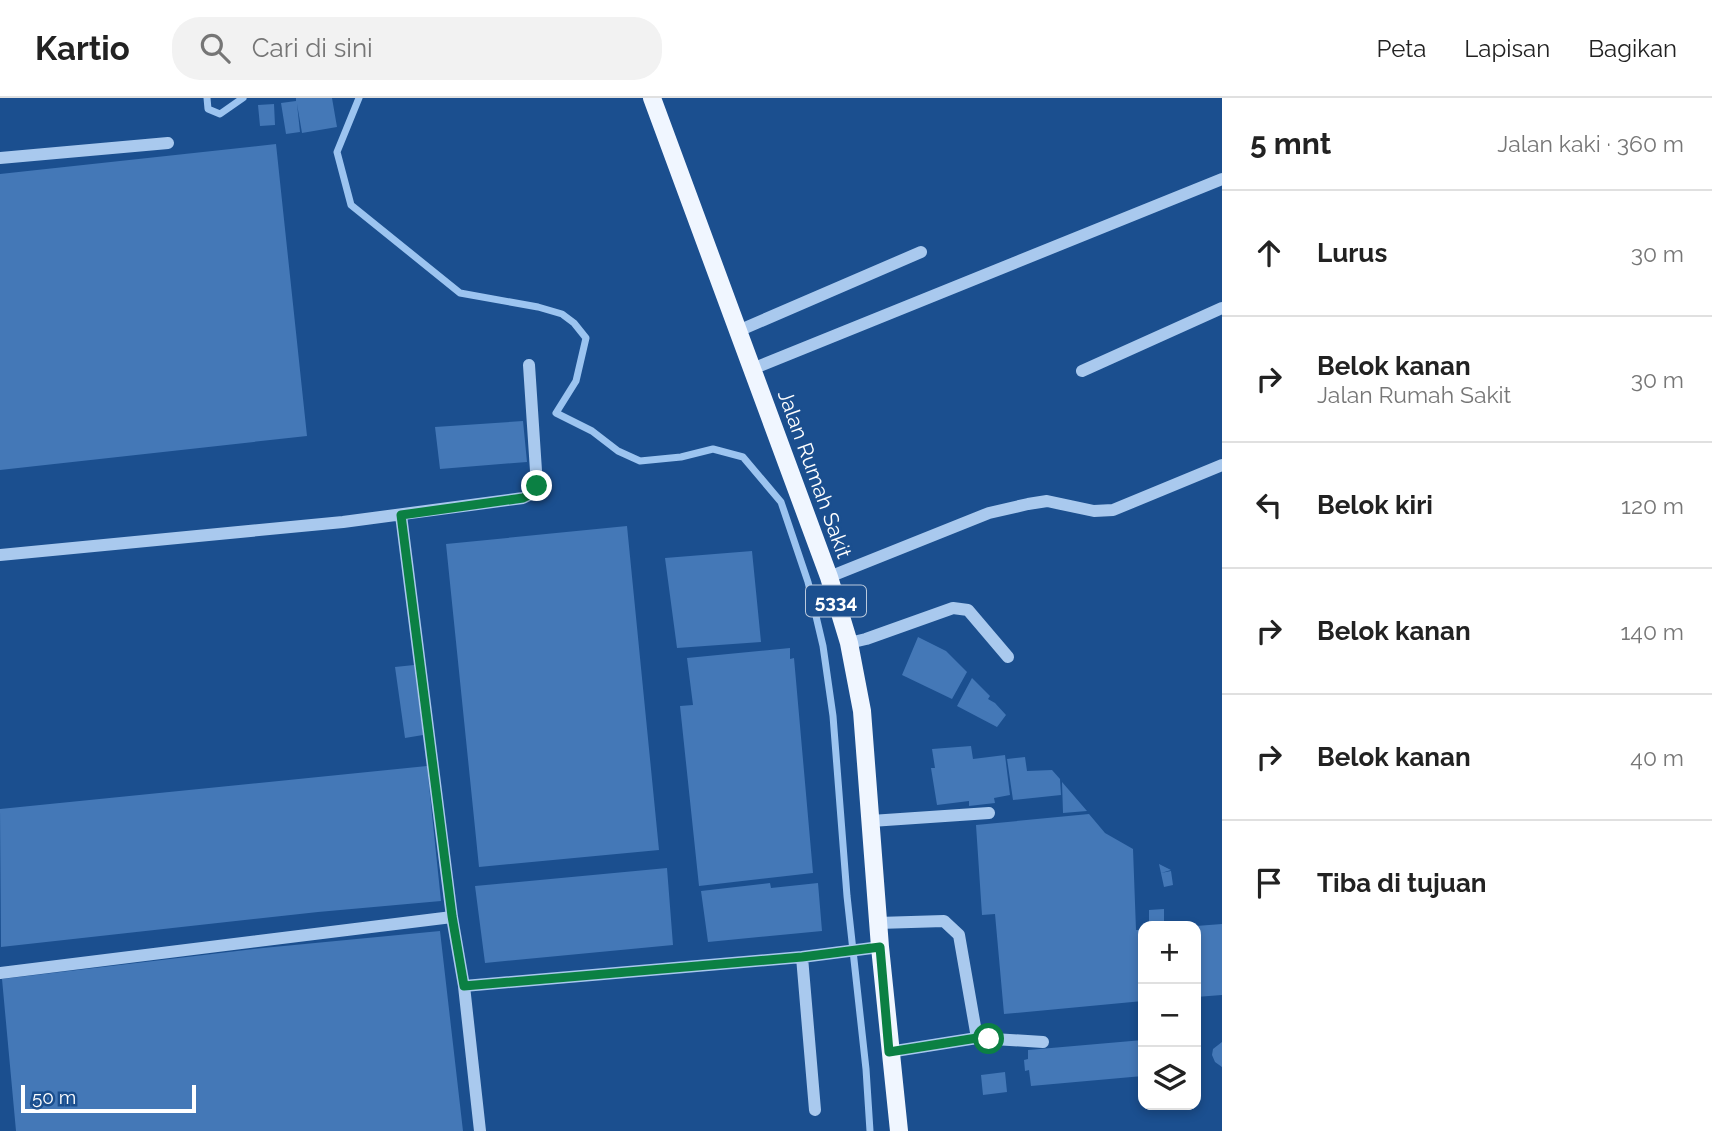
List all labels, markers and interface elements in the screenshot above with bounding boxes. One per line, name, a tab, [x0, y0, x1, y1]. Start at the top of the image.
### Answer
search box	[172, 17, 662, 80]
text: Kartio	[35, 29, 130, 68]
icon: search	[196, 29, 234, 67]
text: Cari di sini	[252, 33, 373, 63]
text: Peta	[1377, 34, 1426, 63]
text: Lapisan	[1464, 34, 1550, 63]
text: Bagikan	[1588, 34, 1677, 63]
text: 5 mnt	[1250, 126, 1331, 161]
text: Jalan kaki · 360 m	[1497, 130, 1684, 157]
icon: ahead	[1250, 234, 1288, 272]
text: Lurus	[1317, 238, 1387, 268]
text: 30 m	[1631, 240, 1684, 267]
text: Belok kanan	[1317, 351, 1471, 381]
icon: right	[1250, 360, 1288, 398]
text: 30 m	[1631, 366, 1684, 393]
text: Jalan Rumah Sakit	[1317, 381, 1511, 408]
street label: Jalan Rumah Sakit	[773, 386, 857, 562]
route end	[521, 470, 552, 501]
icon: left	[1250, 486, 1288, 524]
text: Belok kiri	[1317, 490, 1433, 520]
text: 120 m	[1621, 492, 1684, 519]
road number: 5334	[806, 586, 866, 616]
icon: right	[1250, 612, 1288, 650]
text: Belok kanan	[1317, 616, 1471, 646]
text: 140 m	[1621, 618, 1684, 645]
icon: right	[1250, 738, 1288, 776]
text: Belok kanan	[1317, 742, 1471, 772]
text: 40 m	[1630, 744, 1684, 771]
icon: arrive	[1250, 864, 1288, 902]
text: Tiba di tujuan	[1317, 868, 1487, 898]
map controls	[1138, 921, 1201, 1110]
button: +	[1138, 921, 1201, 984]
button: −	[1138, 984, 1201, 1047]
route start	[973, 1023, 1004, 1054]
button: layers	[1138, 1047, 1201, 1110]
scale bar	[21, 1082, 196, 1114]
text: 50 m	[32, 1086, 76, 1108]

